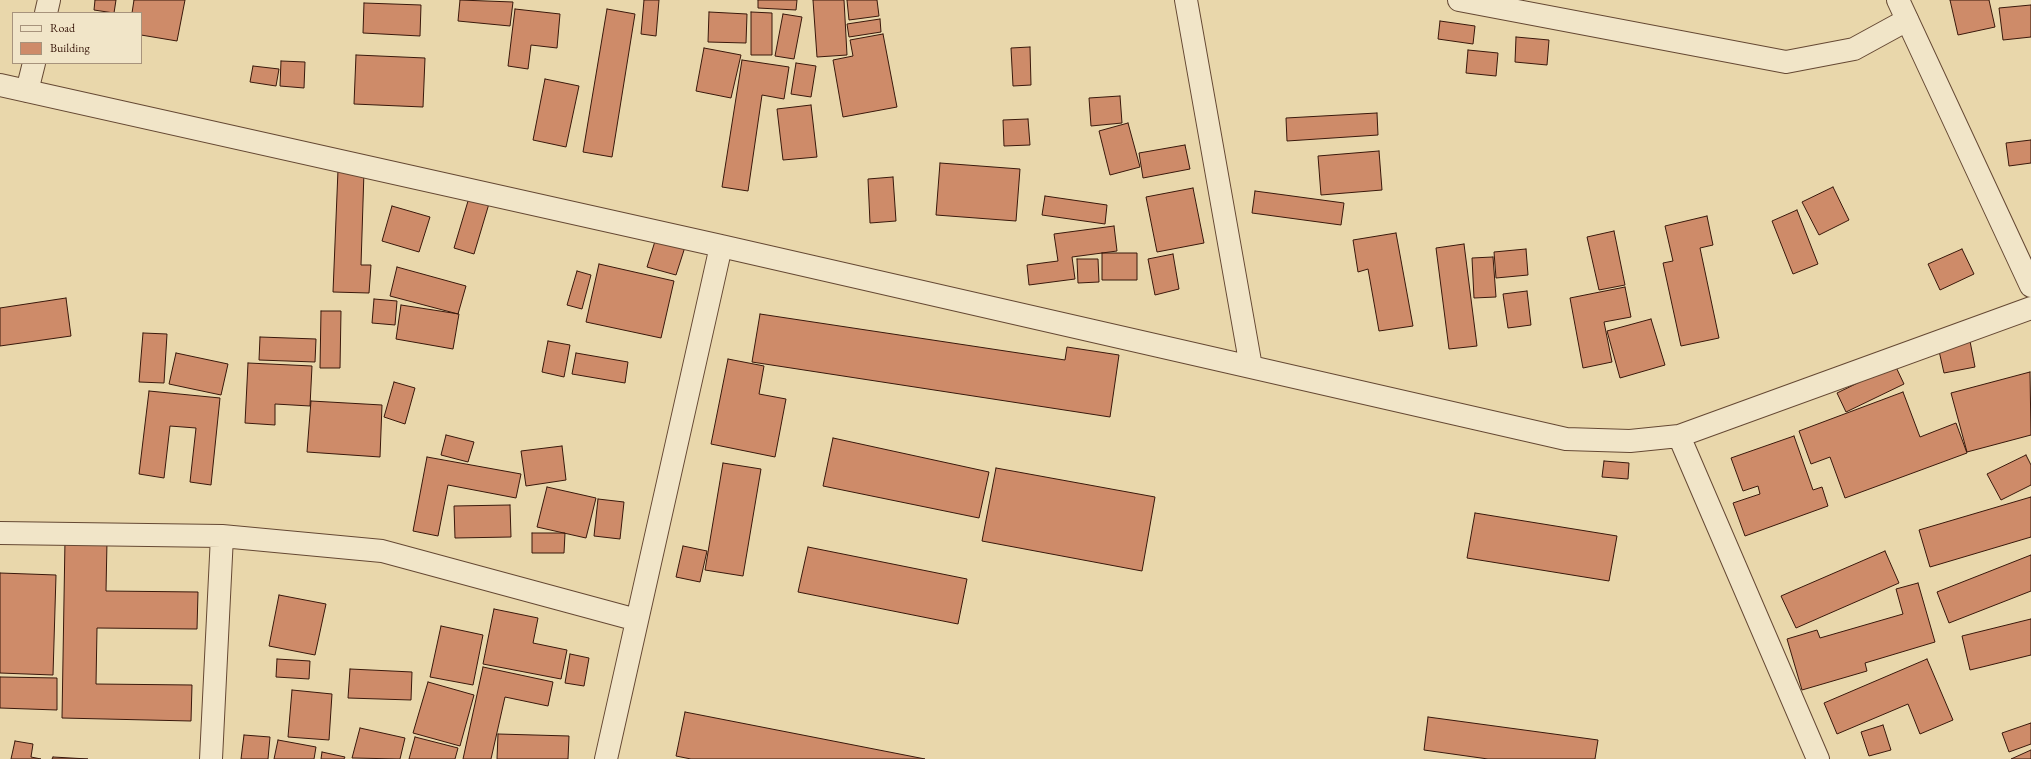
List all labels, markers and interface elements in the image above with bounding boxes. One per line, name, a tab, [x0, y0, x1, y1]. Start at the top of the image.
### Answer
legend	[12, 12, 142, 64]
text: Road	[50, 20, 75, 36]
text: Building	[50, 40, 90, 56]

